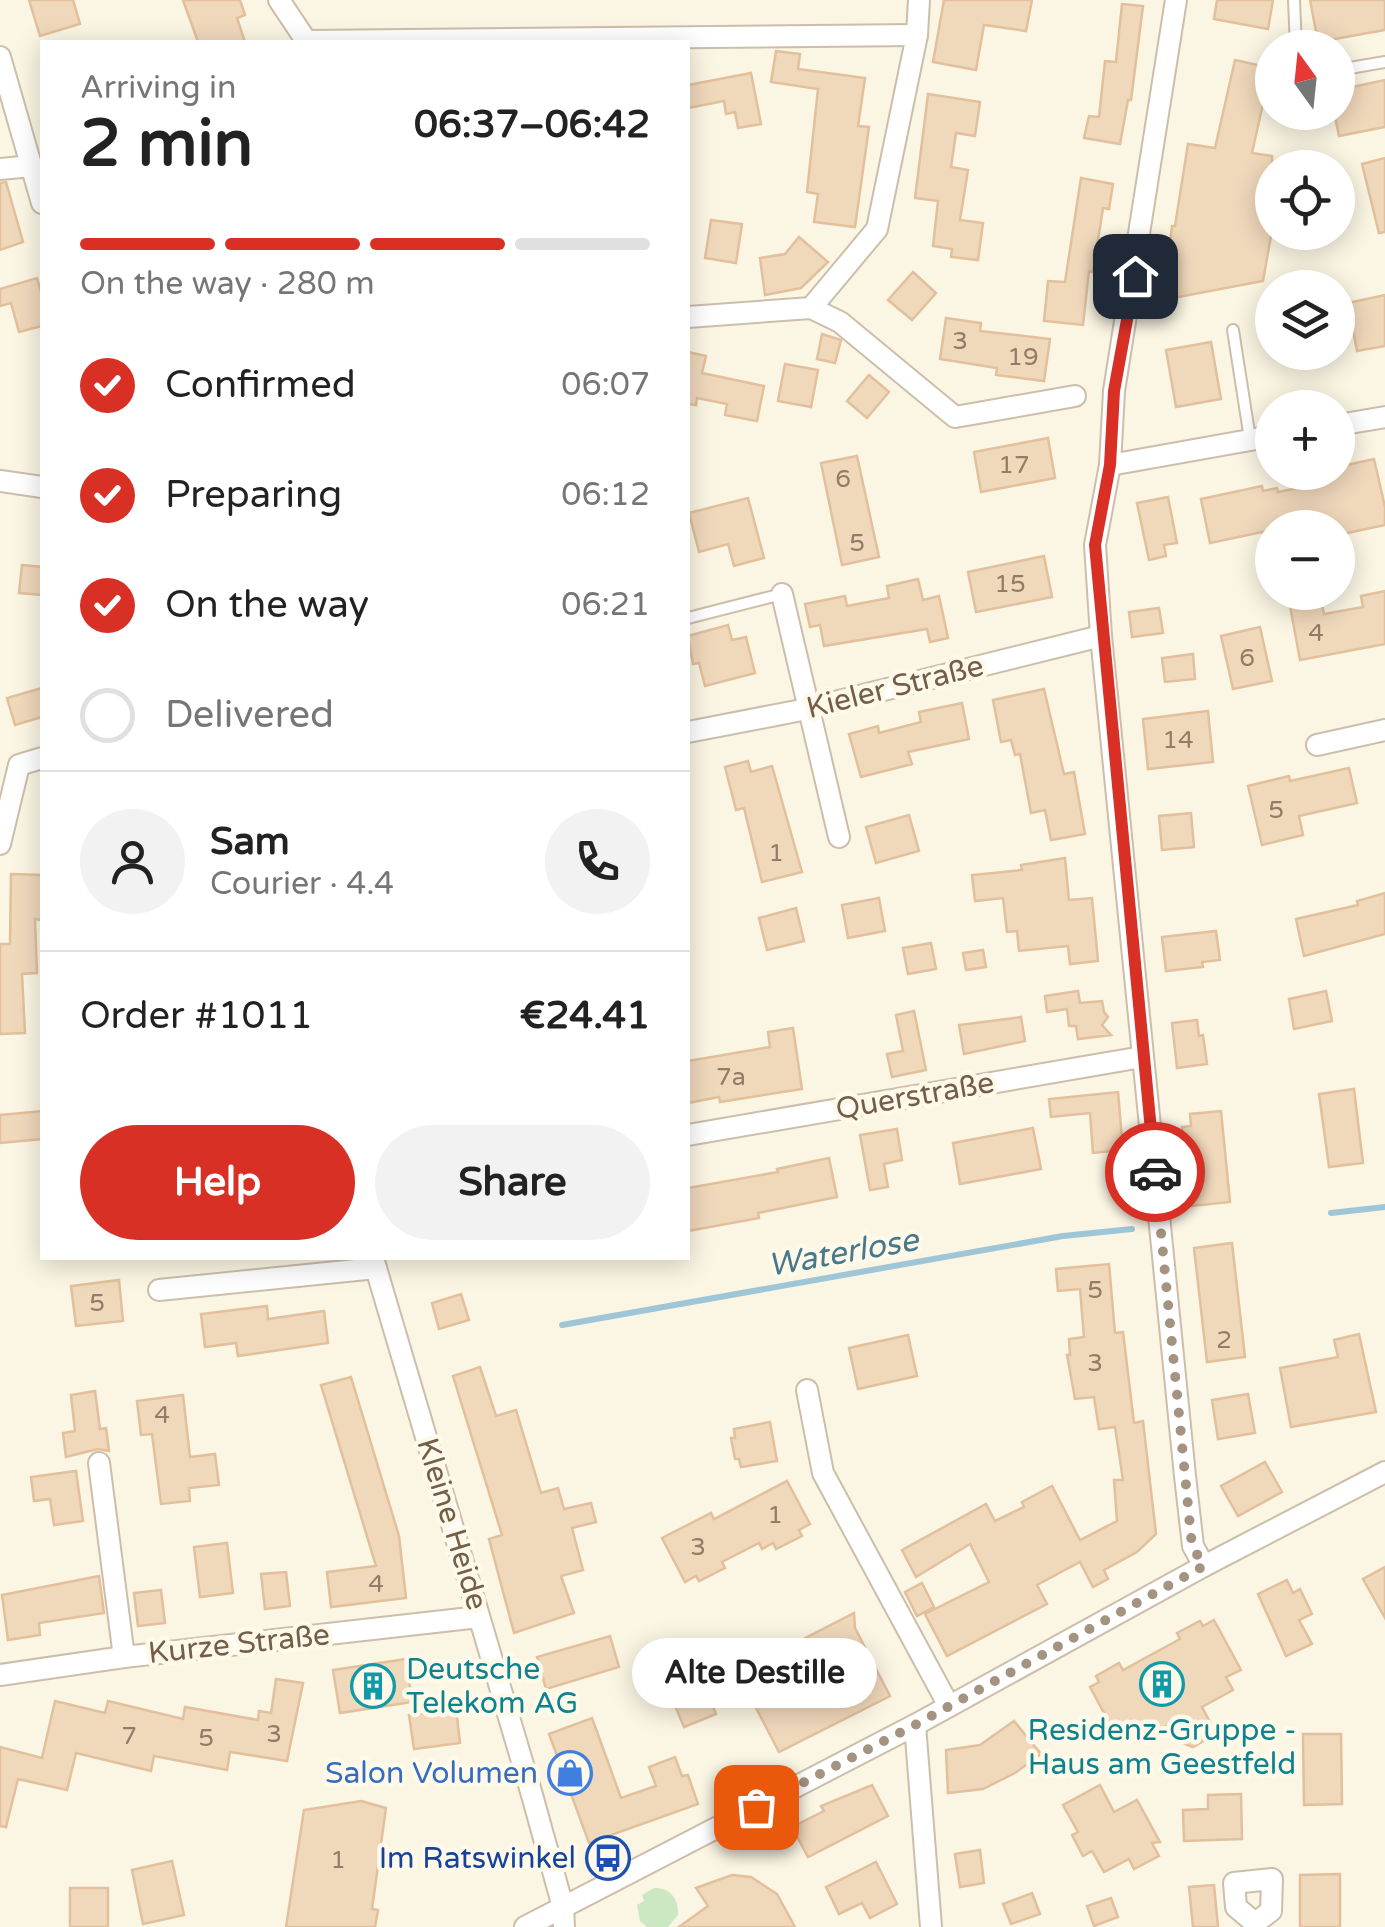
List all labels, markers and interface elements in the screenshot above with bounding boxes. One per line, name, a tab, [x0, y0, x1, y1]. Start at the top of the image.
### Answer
north arrow	[1255, 30, 1355, 130]
map controls	[1255, 30, 1355, 610]
text: Arriving in	[80, 69, 237, 107]
text: 06:37–06:42	[414, 102, 650, 148]
text: 2 min	[80, 105, 253, 184]
button: locate	[1255, 150, 1355, 250]
pin	[1093, 234, 1178, 319]
icon: home	[1108, 249, 1163, 304]
text: On the way · 280 m	[80, 265, 375, 303]
button: layers	[1255, 270, 1355, 370]
house number: 3	[952, 326, 968, 356]
house number: 19	[1007, 342, 1039, 372]
icon: check	[80, 358, 135, 413]
text: Confirmed	[165, 362, 356, 408]
text: 06:07	[561, 366, 650, 404]
button: +	[1255, 390, 1355, 490]
house number: 17	[998, 450, 1030, 480]
house number: 6	[835, 464, 851, 494]
icon: check	[80, 468, 135, 523]
text: Preparing	[165, 472, 342, 518]
text: 06:12	[561, 476, 650, 514]
button: −	[1255, 510, 1355, 610]
house number: 5	[849, 528, 865, 558]
house number: 15	[994, 569, 1026, 599]
icon: check	[80, 578, 135, 633]
text: On the way	[165, 582, 369, 628]
text: 06:21	[561, 586, 650, 624]
house number: 4	[1308, 618, 1324, 648]
house number: 6	[1239, 643, 1255, 673]
street label: Kieler Straße	[803, 647, 987, 727]
text: Delivered	[165, 692, 334, 738]
house number: 14	[1162, 725, 1194, 755]
house number: 5	[1268, 795, 1284, 825]
button: person	[80, 809, 185, 914]
button: phone	[545, 809, 650, 914]
text: Sam	[210, 819, 290, 865]
house number: 1	[768, 838, 784, 868]
text: Courier · 4.4	[210, 865, 394, 903]
text: Order #1011	[80, 993, 313, 1039]
text: €24.41	[520, 993, 650, 1039]
house number: 7a	[716, 1062, 746, 1092]
street label: Querstraße	[833, 1064, 997, 1128]
courier	[1105, 1122, 1205, 1222]
button: Help	[80, 1125, 355, 1240]
button: Share	[375, 1125, 650, 1240]
icon: car	[1128, 1145, 1183, 1200]
water label: Waterlose	[765, 1221, 923, 1285]
house number: 5	[1087, 1275, 1103, 1305]
house number: 5	[89, 1288, 105, 1318]
house number: 2	[1216, 1325, 1232, 1355]
house number: 3	[1087, 1348, 1103, 1378]
house number: 4	[154, 1400, 170, 1430]
street label: Kleine Heide	[408, 1434, 496, 1614]
house number: 1	[767, 1500, 783, 1530]
house number: 3	[690, 1532, 706, 1562]
house number: 4	[368, 1569, 384, 1599]
street label: Kurze Straße	[146, 1616, 332, 1672]
callout: Alte Destille	[634, 1637, 878, 1707]
place label: Deutsche Telekom AG	[406, 1651, 578, 1722]
text: Alte Destille	[664, 1654, 845, 1692]
building icon: Residenz-Gruppe - Haus am Geestfeld	[1139, 1661, 1185, 1707]
building icon: Deutsche Telekom AG	[350, 1663, 396, 1709]
place label: Residenz-Gruppe - Haus am Geestfeld	[1028, 1712, 1296, 1783]
house number: 3	[266, 1719, 282, 1749]
house number: 7	[121, 1721, 137, 1751]
house number: 5	[198, 1723, 214, 1753]
shop icon: Salon Volumen	[547, 1750, 593, 1796]
place label: Salon Volumen	[325, 1755, 538, 1792]
pin	[714, 1765, 799, 1850]
icon: bag	[729, 1780, 784, 1835]
bus stop icon: Im Ratswinkel	[585, 1835, 631, 1881]
place label: Im Ratswinkel	[379, 1840, 576, 1877]
house number: 1	[330, 1845, 346, 1875]

